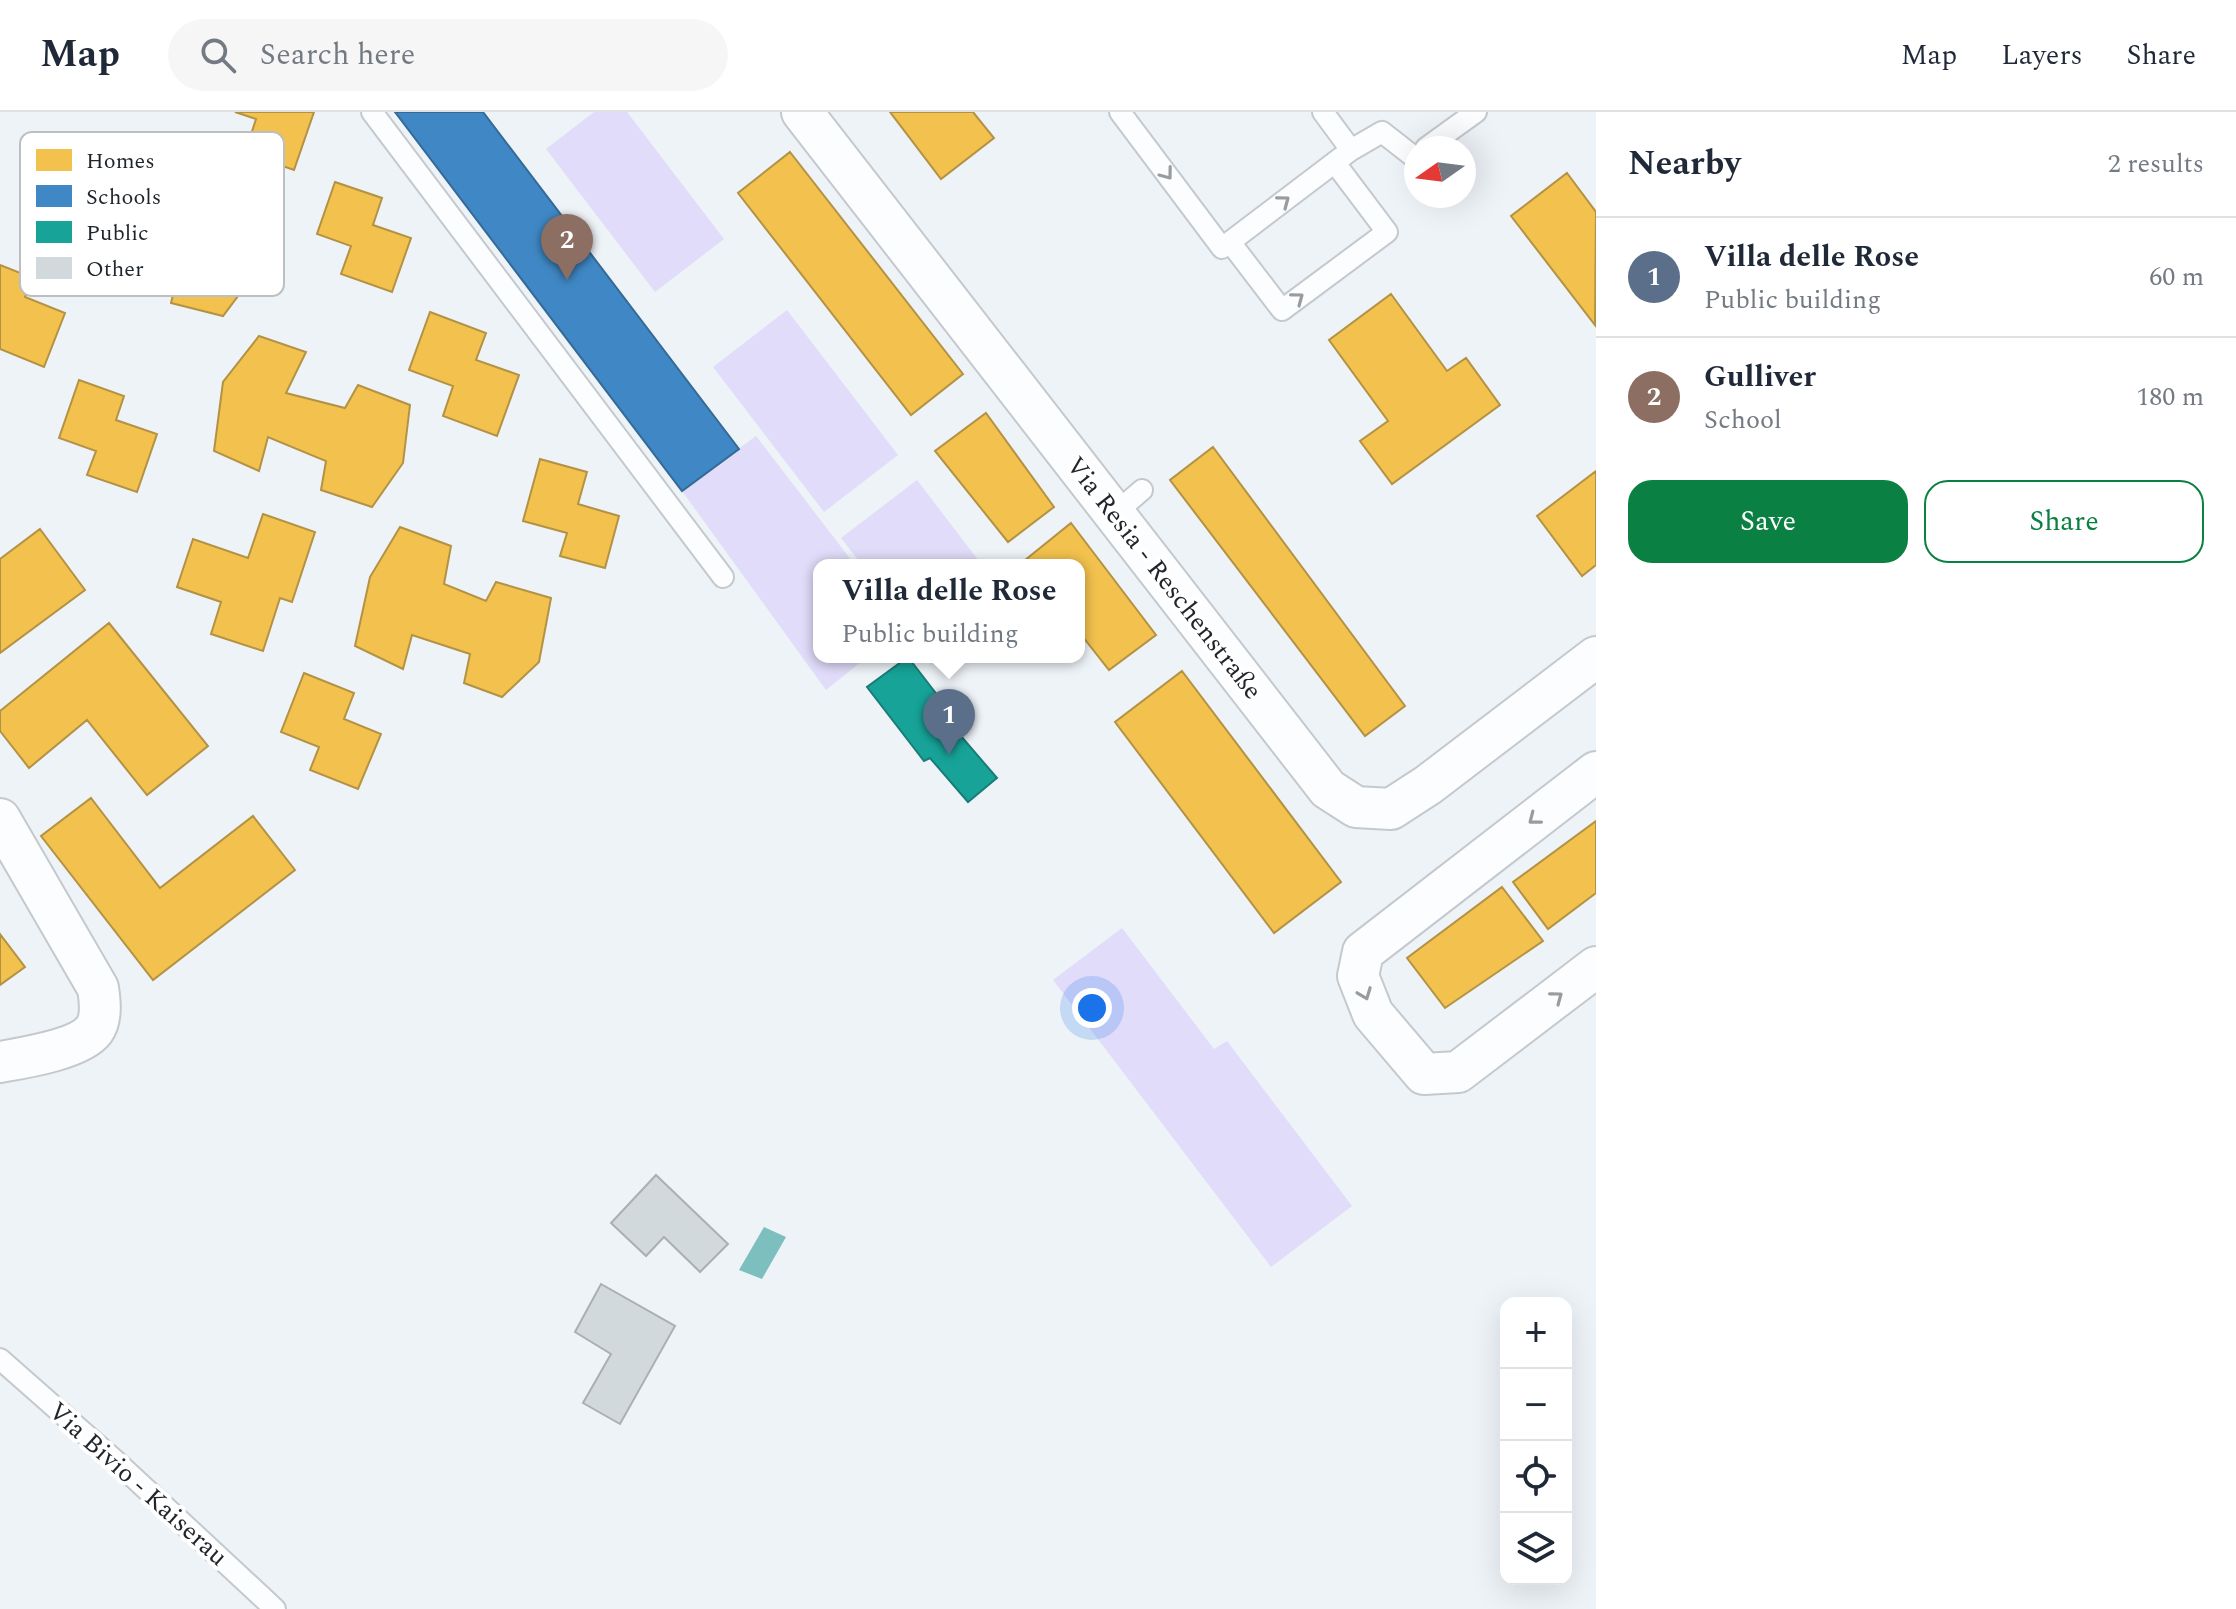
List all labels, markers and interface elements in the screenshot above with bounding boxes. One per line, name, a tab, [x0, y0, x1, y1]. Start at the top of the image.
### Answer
search box	[168, 19, 728, 91]
text: Map	[40, 26, 120, 84]
text: Search here	[260, 32, 415, 78]
icon: search	[196, 33, 240, 77]
text: Map	[1901, 34, 1957, 77]
text: Layers	[2001, 34, 2083, 77]
text: Share	[2127, 34, 2196, 77]
legend	[20, 132, 284, 296]
north arrow	[1404, 136, 1476, 208]
text: Nearby	[1628, 138, 1741, 190]
text: 2 results	[2108, 144, 2204, 184]
text: Homes	[86, 145, 155, 178]
one-way arrow	[1157, 165, 1171, 180]
text: Schools	[86, 181, 161, 214]
one-way arrow	[1276, 196, 1290, 210]
pin: 2	[541, 214, 593, 280]
text: Public	[86, 217, 149, 250]
text: Villa delle Rose	[1704, 234, 1919, 280]
text: Other	[86, 253, 144, 286]
text: 1	[1647, 257, 1661, 297]
text: 60 m	[2149, 257, 2204, 297]
text: Public building	[1704, 280, 1881, 320]
one-way arrow	[1290, 294, 1304, 308]
text: Gulliver	[1704, 354, 1816, 400]
text: 2	[1647, 377, 1661, 417]
text: 180 m	[2136, 377, 2204, 417]
text: School	[1704, 400, 1782, 440]
street label: Via Resia - Reschenstraße	[1056, 448, 1272, 708]
button: Save	[1628, 480, 1908, 563]
button: Share	[1924, 480, 2204, 563]
popup	[813, 559, 1085, 663]
text: Villa delle Rose	[841, 568, 1057, 614]
text: Public building	[841, 614, 1019, 654]
pin: 1	[923, 689, 975, 755]
one-way arrow	[1528, 810, 1543, 824]
one-way arrow	[1355, 986, 1372, 1000]
your location	[1072, 988, 1112, 1028]
one-way arrow	[1549, 992, 1563, 1006]
map controls	[1500, 1297, 1572, 1585]
button: +	[1500, 1297, 1572, 1369]
button: −	[1500, 1369, 1572, 1441]
street label: Via Bivio - Kaiserau	[39, 1392, 237, 1576]
button: locate	[1500, 1441, 1572, 1513]
button: layers	[1500, 1513, 1572, 1585]

